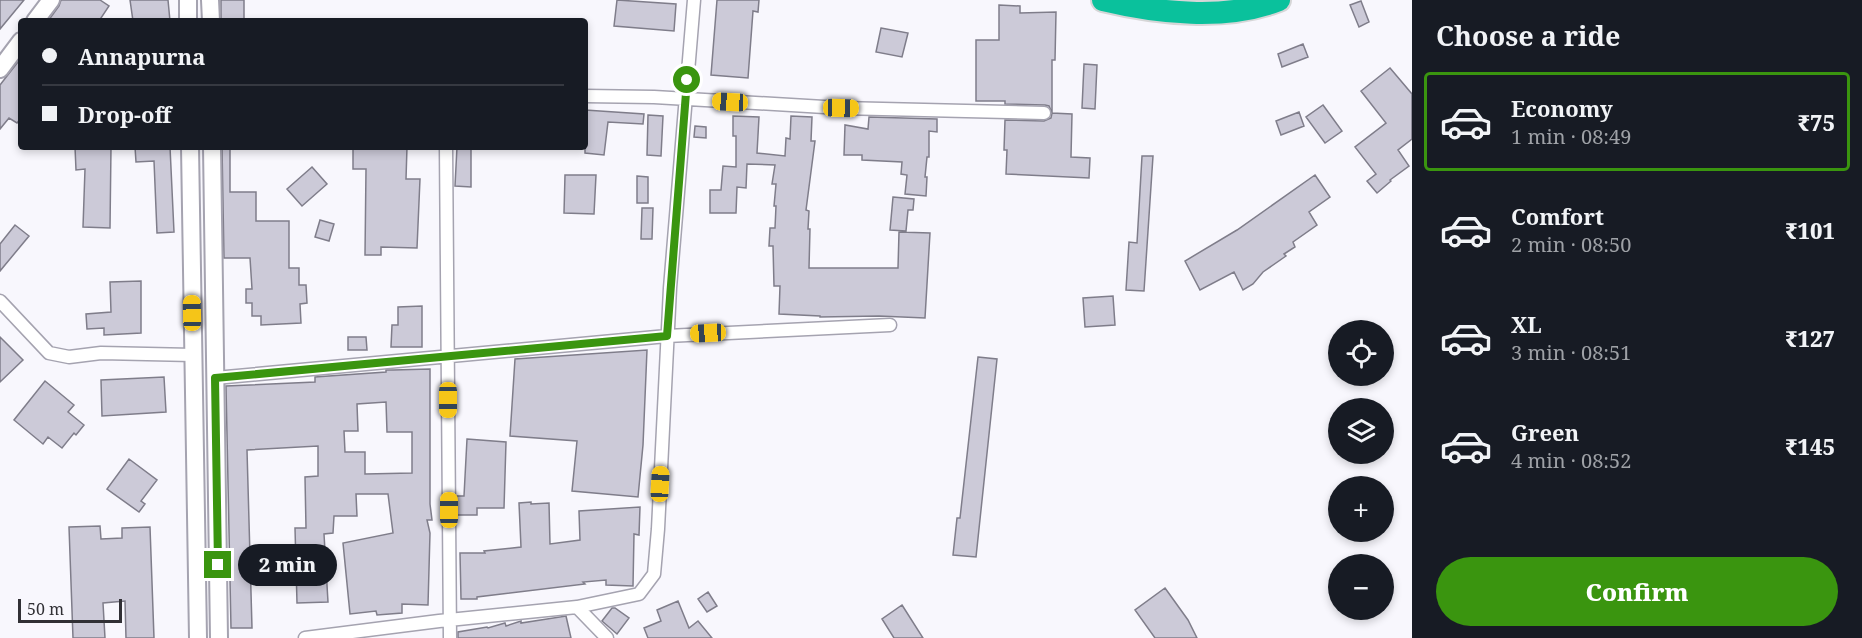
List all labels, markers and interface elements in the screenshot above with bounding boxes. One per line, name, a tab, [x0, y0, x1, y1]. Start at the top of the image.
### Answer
text: Choose a ride	[1436, 17, 1621, 54]
text: Annapurna	[78, 41, 205, 71]
route start	[673, 66, 700, 93]
car	[712, 92, 748, 112]
text: Economy	[1511, 93, 1613, 123]
icon: car	[1439, 95, 1493, 149]
text: Drop-off	[78, 99, 171, 129]
car	[823, 99, 859, 117]
text: ₹75	[1798, 107, 1835, 137]
text: 1 min · 08:49	[1511, 123, 1631, 150]
text: Comfort	[1511, 201, 1604, 231]
icon: car	[1439, 203, 1493, 257]
text: ₹101	[1785, 215, 1835, 245]
text: 2 min · 08:50	[1511, 231, 1631, 258]
car	[183, 295, 201, 331]
text: XL	[1511, 309, 1542, 339]
icon: car	[1439, 311, 1493, 365]
map controls	[1328, 320, 1394, 620]
button: locate	[1328, 320, 1394, 386]
car	[690, 323, 726, 343]
text: ₹127	[1785, 323, 1835, 353]
text: 3 min · 08:51	[1511, 339, 1631, 366]
car	[439, 382, 457, 418]
button: layers	[1328, 398, 1394, 464]
text: Green	[1511, 417, 1579, 447]
icon: car	[1439, 419, 1493, 473]
text: ₹145	[1785, 431, 1835, 461]
text: 4 min · 08:52	[1511, 447, 1631, 474]
car	[650, 466, 670, 502]
button: +	[1328, 476, 1394, 542]
car	[440, 492, 458, 528]
callout: 2 min	[239, 544, 338, 586]
route end	[204, 551, 231, 578]
text: 2 min	[259, 551, 316, 578]
button: −	[1328, 554, 1394, 620]
button: Confirm	[1436, 557, 1838, 626]
scale bar	[18, 596, 122, 624]
text: 50 m	[27, 598, 64, 620]

